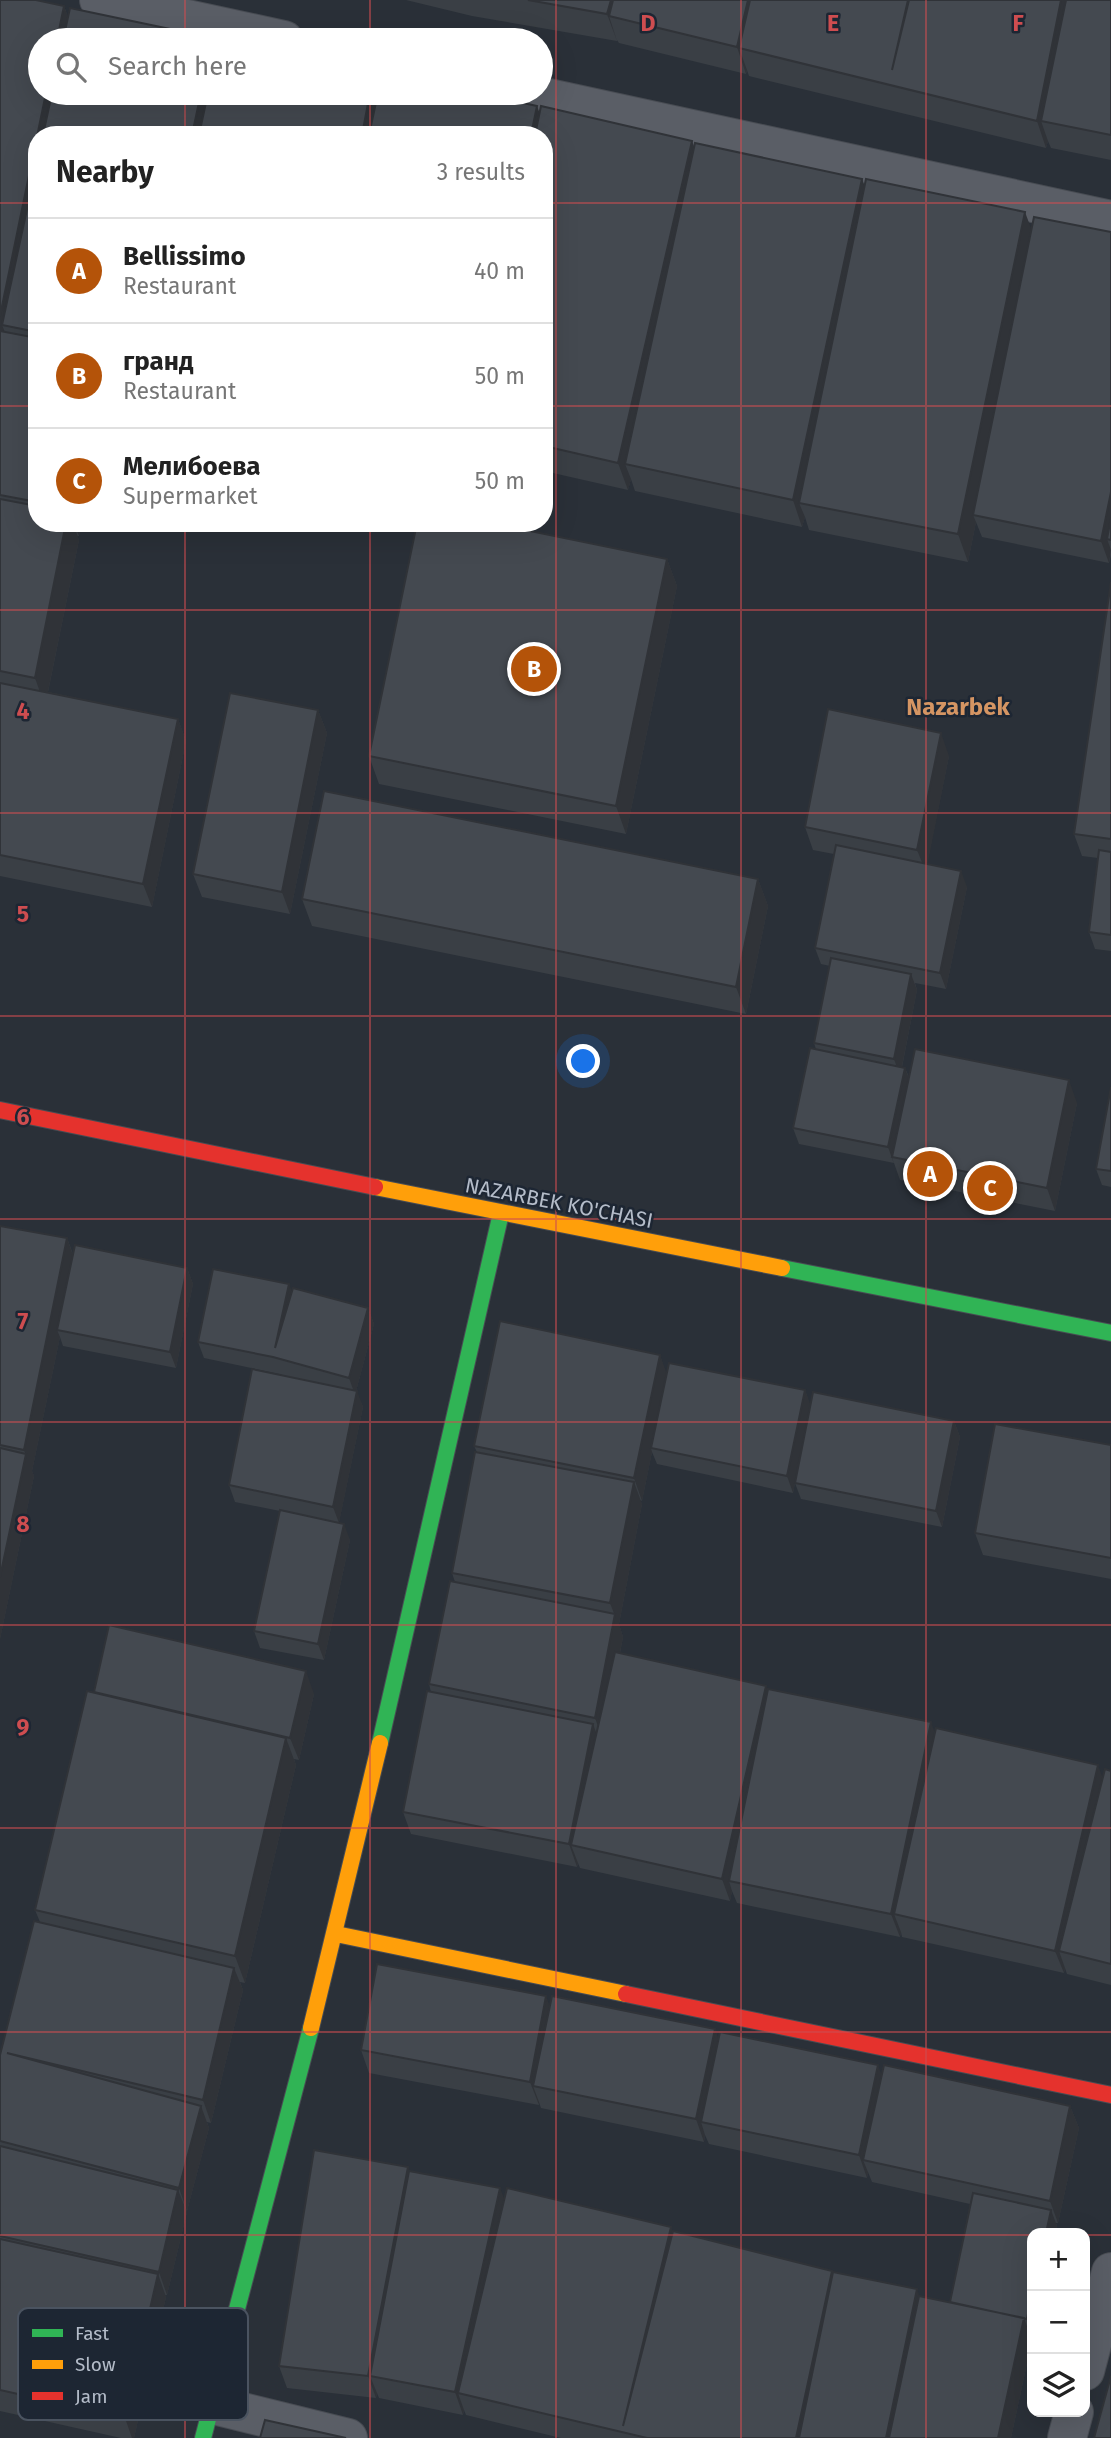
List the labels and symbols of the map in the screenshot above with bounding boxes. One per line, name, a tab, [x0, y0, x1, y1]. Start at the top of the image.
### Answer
text: D	[641, 9, 656, 37]
text: E	[827, 9, 839, 37]
text: F	[1012, 9, 1024, 37]
pin: B	[511, 643, 557, 695]
district label: Nazarbek	[906, 693, 1010, 721]
text: 4	[17, 697, 30, 725]
text: 5	[17, 900, 29, 928]
your location	[566, 1044, 600, 1078]
text: 6	[17, 1103, 30, 1131]
pin: A	[907, 1148, 953, 1200]
pin: C	[967, 1162, 1013, 1214]
street label: NAZARBEK KO'CHASI	[463, 1172, 655, 1234]
text: 7	[18, 1307, 29, 1335]
text: 8	[16, 1510, 30, 1538]
text: 9	[17, 1713, 30, 1741]
legend	[18, 2308, 248, 2420]
text: Fast	[75, 2322, 109, 2345]
text: Slow	[75, 2353, 116, 2376]
text: Jam	[75, 2385, 107, 2408]

